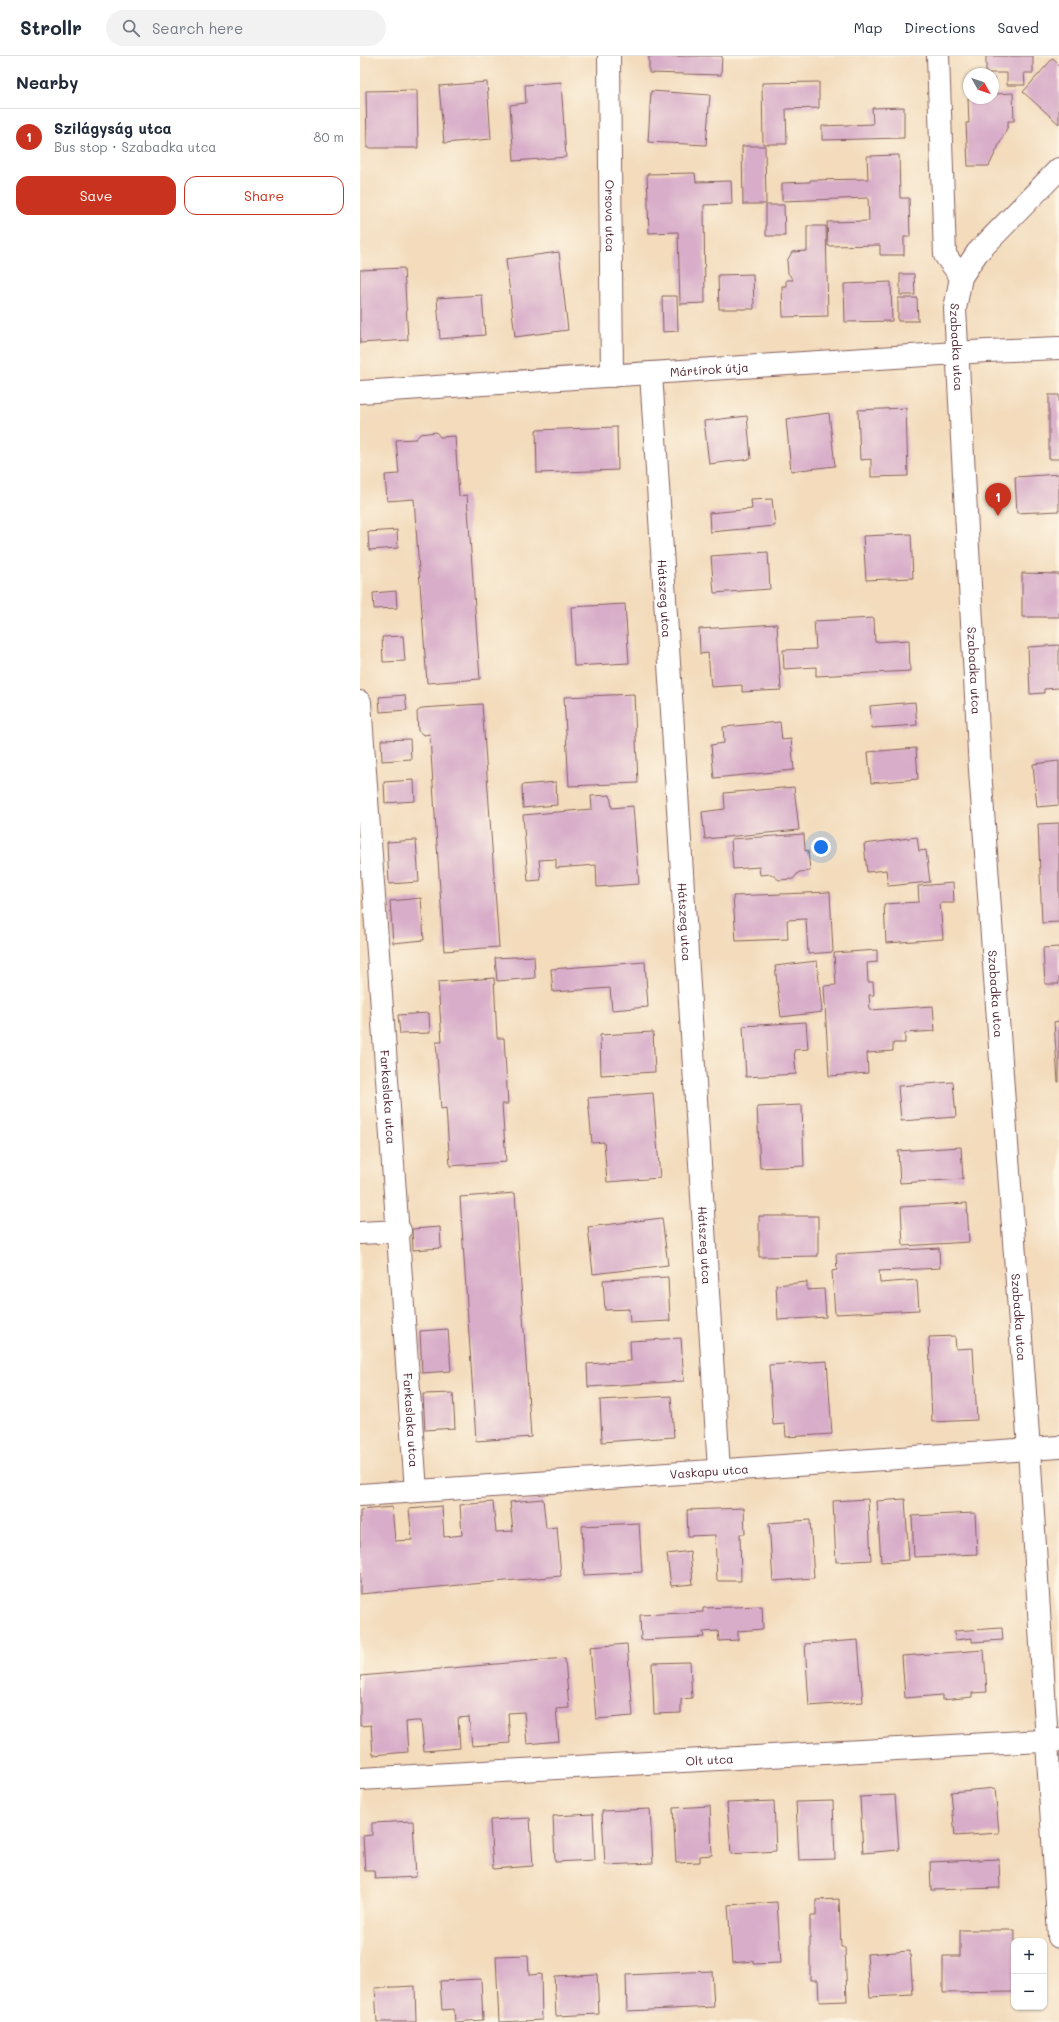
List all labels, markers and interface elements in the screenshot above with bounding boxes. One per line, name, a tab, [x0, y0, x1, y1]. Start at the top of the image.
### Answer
search box	[106, 10, 386, 46]
text: Strollr	[20, 15, 82, 40]
icon: search	[120, 17, 142, 39]
text: Search here	[152, 18, 243, 38]
text: Map	[854, 18, 882, 37]
text: Directions	[904, 18, 975, 37]
text: Saved	[997, 18, 1039, 37]
north arrow	[963, 68, 999, 104]
text: Nearby	[16, 71, 78, 93]
text: Szilágyság utca	[54, 118, 172, 138]
text: 1	[26, 128, 32, 145]
text: 80 m	[314, 128, 344, 145]
text: Bus stop · Szabadka utca	[54, 138, 216, 155]
button: Save	[16, 176, 176, 215]
button: Share	[184, 176, 344, 215]
street label: Orsova utca	[602, 180, 619, 252]
street label: Szabadka utca	[947, 302, 967, 391]
street label: Mártírok útja	[669, 359, 749, 380]
pin: 1	[985, 483, 1011, 516]
street label: Hátszeg utca	[655, 559, 675, 638]
street label: Szabadka utca	[964, 626, 985, 715]
your location	[811, 837, 831, 857]
street label: Hátszeg utca	[675, 882, 695, 962]
street label: Szabadka utca	[985, 950, 1007, 1038]
street label: Farkaslaka utca	[377, 1049, 400, 1145]
street label: Hátszeg utca	[695, 1206, 715, 1285]
street label: Szabadka utca	[1008, 1273, 1031, 1361]
street label: Farkaslaka utca	[400, 1372, 422, 1468]
street label: Vaskapu utca	[669, 1460, 749, 1482]
street label: Olt utca	[685, 1750, 734, 1769]
map controls	[1011, 1938, 1047, 2010]
button: +	[1011, 1938, 1047, 1974]
button: −	[1011, 1974, 1047, 2010]

